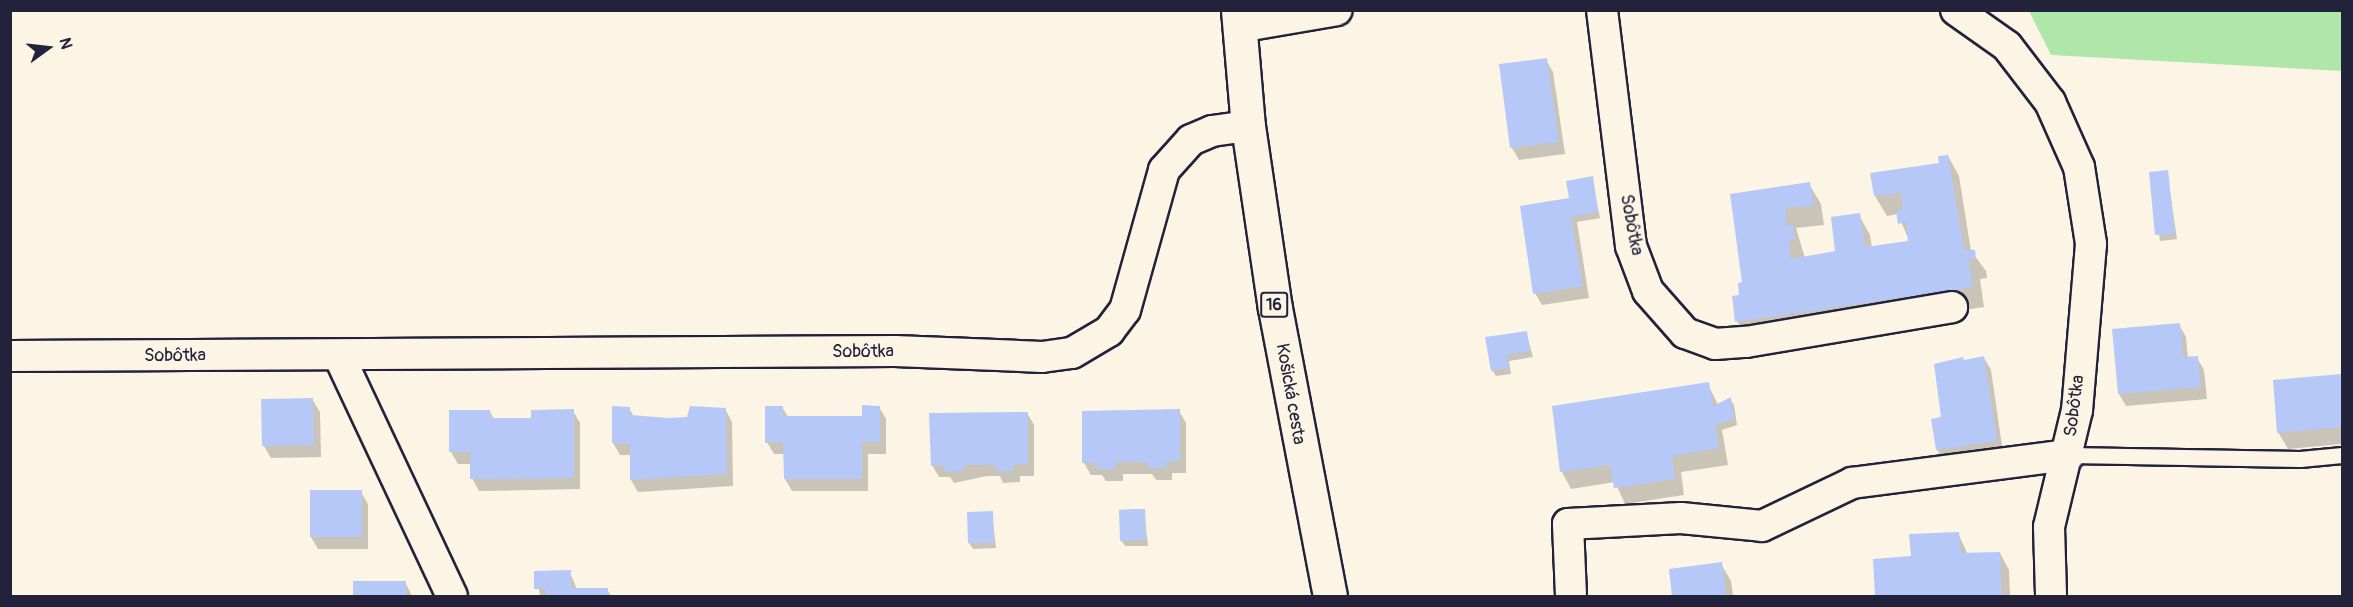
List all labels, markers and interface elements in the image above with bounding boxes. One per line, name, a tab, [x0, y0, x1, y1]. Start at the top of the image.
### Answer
north arrow	[18, 18, 78, 78]
text: N	[54, 36, 76, 51]
street label: Sobôtka	[1615, 193, 1647, 257]
road number: 16	[1259, 292, 1289, 318]
street label: Sobôtka	[832, 341, 894, 363]
street label: Košická cesta	[1270, 342, 1310, 446]
street label: Sobôtka	[144, 345, 206, 367]
street label: Sobôtka	[2061, 374, 2089, 438]

